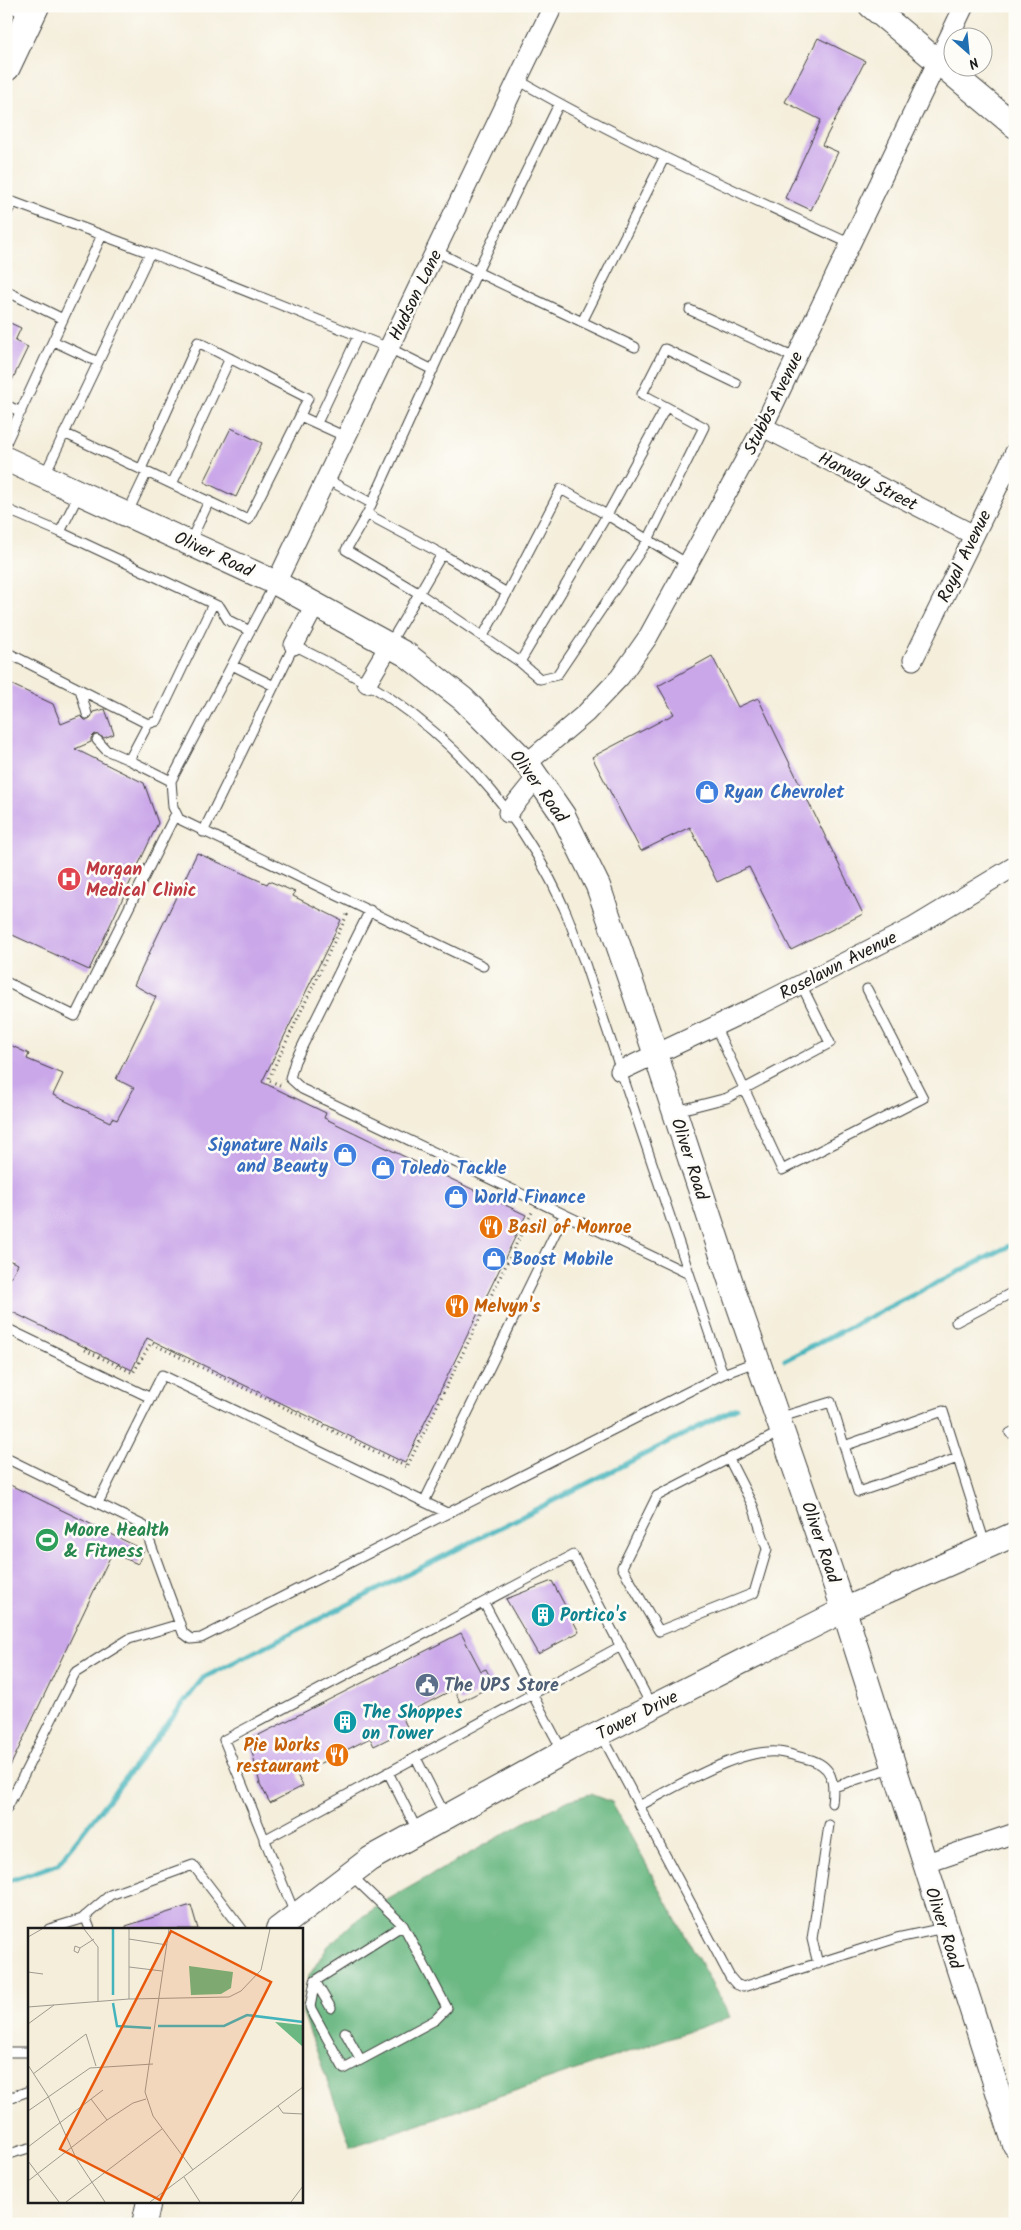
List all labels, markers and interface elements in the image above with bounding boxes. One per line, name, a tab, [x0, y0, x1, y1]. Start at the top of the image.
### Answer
north arrow	[944, 28, 994, 78]
text: N	[964, 51, 982, 75]
street label: Hudson Lane	[382, 245, 451, 346]
street label: Stubbs Avenue	[737, 347, 812, 460]
street label: Harway Street	[812, 445, 923, 520]
street label: Royal Avenue	[930, 505, 1000, 608]
street label: Oliver Road	[169, 524, 259, 587]
street label: Oliver Road	[501, 744, 575, 830]
shop icon: Ryan Chevrolet	[694, 779, 720, 805]
place label: Ryan Chevrolet	[724, 779, 845, 808]
place label: Morgan Medical Clinic	[86, 856, 197, 906]
hospital icon: Morgan Medical Clinic	[56, 866, 82, 892]
street label: Roselawn Avenue	[775, 924, 903, 1009]
street label: Oliver Road	[662, 1115, 716, 1205]
place label: Signature Nails and Beauty	[208, 1132, 329, 1182]
shop icon: Signature Nails and Beauty	[332, 1142, 358, 1168]
shop icon: Toledo Tackle	[370, 1155, 396, 1181]
place label: Toledo Tackle	[400, 1155, 507, 1184]
shop icon: World Finance	[443, 1184, 469, 1210]
place label: World Finance	[474, 1184, 586, 1213]
restaurant icon: Basil of Monroe	[478, 1214, 504, 1240]
place label: Basil of Monroe	[508, 1214, 632, 1243]
shop icon: Boost Mobile	[481, 1246, 507, 1272]
place label: Boost Mobile	[512, 1246, 614, 1275]
restaurant icon: Melvyn's	[444, 1293, 470, 1319]
place label: Melvyn's	[474, 1293, 541, 1322]
street label: Oliver Road	[792, 1498, 847, 1588]
place label: Moore Health & Fitness	[64, 1517, 169, 1567]
sports icon: Moore Health & Fitness	[34, 1527, 60, 1553]
building icon: Portico's	[530, 1602, 556, 1628]
place label: Portico's	[560, 1602, 627, 1631]
public building icon: The UPS Store	[414, 1672, 440, 1698]
place label: The UPS Store	[444, 1672, 559, 1701]
street label: Tower Drive	[592, 1683, 684, 1749]
place label: The Shoppes on Tower	[362, 1699, 463, 1749]
building icon: The Shoppes on Tower	[332, 1709, 358, 1735]
place label: Pie Works restaurant	[236, 1732, 321, 1782]
restaurant icon: Pie Works restaurant	[324, 1742, 350, 1768]
street label: Oliver Road	[916, 1884, 970, 1974]
inset map	[28, 1928, 302, 2202]

